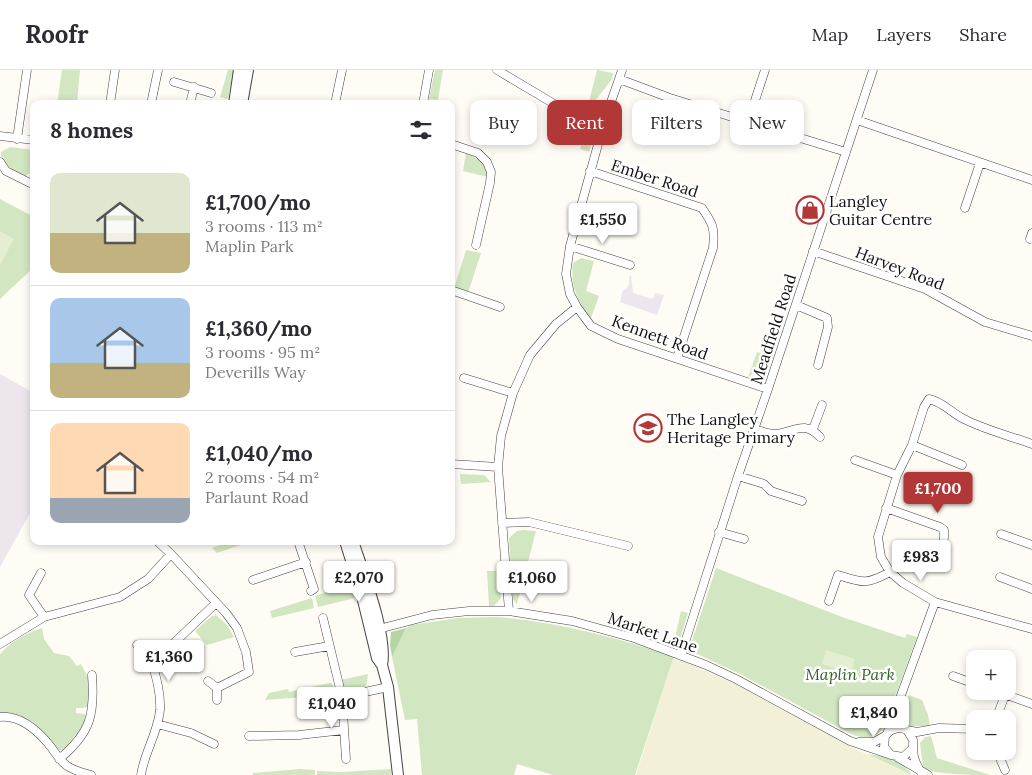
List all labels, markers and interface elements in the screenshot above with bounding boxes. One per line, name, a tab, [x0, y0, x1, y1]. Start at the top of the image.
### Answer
text: Roofr	[25, 19, 89, 50]
text: Map	[812, 23, 848, 46]
text: Layers	[876, 23, 931, 46]
text: Share	[959, 23, 1007, 46]
chip: Buy	[470, 100, 537, 145]
chip: Rent	[547, 100, 622, 145]
chip: Filters	[632, 100, 720, 145]
chip: New	[730, 100, 804, 145]
icon: filters	[407, 116, 435, 144]
text: 8 homes	[50, 117, 133, 144]
street label: Ember Road	[609, 155, 702, 202]
text: £1,700/mo	[205, 189, 311, 216]
place label: Langley Guitar Centre	[829, 191, 932, 229]
icon: home	[90, 193, 150, 253]
shop icon: Langley Guitar Centre	[795, 195, 825, 225]
pin: £1,550	[562, 202, 644, 245]
text: £1,550	[579, 209, 627, 229]
text: 3 rooms · 113 m²	[205, 216, 323, 236]
text: Maplin Park	[205, 236, 294, 256]
street label: Harvey Road	[853, 242, 948, 294]
street label: Meadfield Road	[746, 271, 800, 387]
street label: Kennett Road	[609, 310, 711, 364]
text: £1,360/mo	[205, 315, 312, 342]
icon: home	[90, 318, 150, 378]
text: 3 rooms · 95 m²	[205, 342, 320, 362]
text: Deverills Way	[205, 362, 306, 382]
place label: The Langley Heritage Primary	[667, 409, 795, 447]
school or university icon: The Langley Heritage Primary	[633, 413, 663, 443]
text: £1,040/mo	[205, 440, 313, 467]
icon: home	[90, 443, 150, 503]
text: 2 rooms · 54 m²	[205, 467, 320, 487]
pin: £1,700	[897, 472, 979, 514]
text: £1,700	[914, 478, 962, 498]
text: Parlaunt Road	[205, 487, 309, 507]
pin: £983	[891, 540, 951, 582]
text: £983	[903, 546, 939, 566]
pin: £2,070	[318, 560, 400, 603]
pin: £1,060	[491, 560, 573, 603]
text: £2,070	[334, 567, 384, 587]
text: £1,060	[508, 567, 556, 587]
street label: Market Lane	[606, 607, 701, 657]
pin: £1,360	[128, 640, 210, 682]
text: £1,360	[145, 646, 193, 666]
map controls	[966, 650, 1016, 760]
button: +	[966, 650, 1016, 700]
park label: Maplin Park	[805, 664, 895, 684]
pin: £1,040	[291, 686, 373, 729]
text: £1,040	[308, 693, 356, 713]
pin: £1,840	[833, 696, 915, 738]
text: £1,840	[850, 702, 898, 722]
button: −	[966, 710, 1016, 760]

